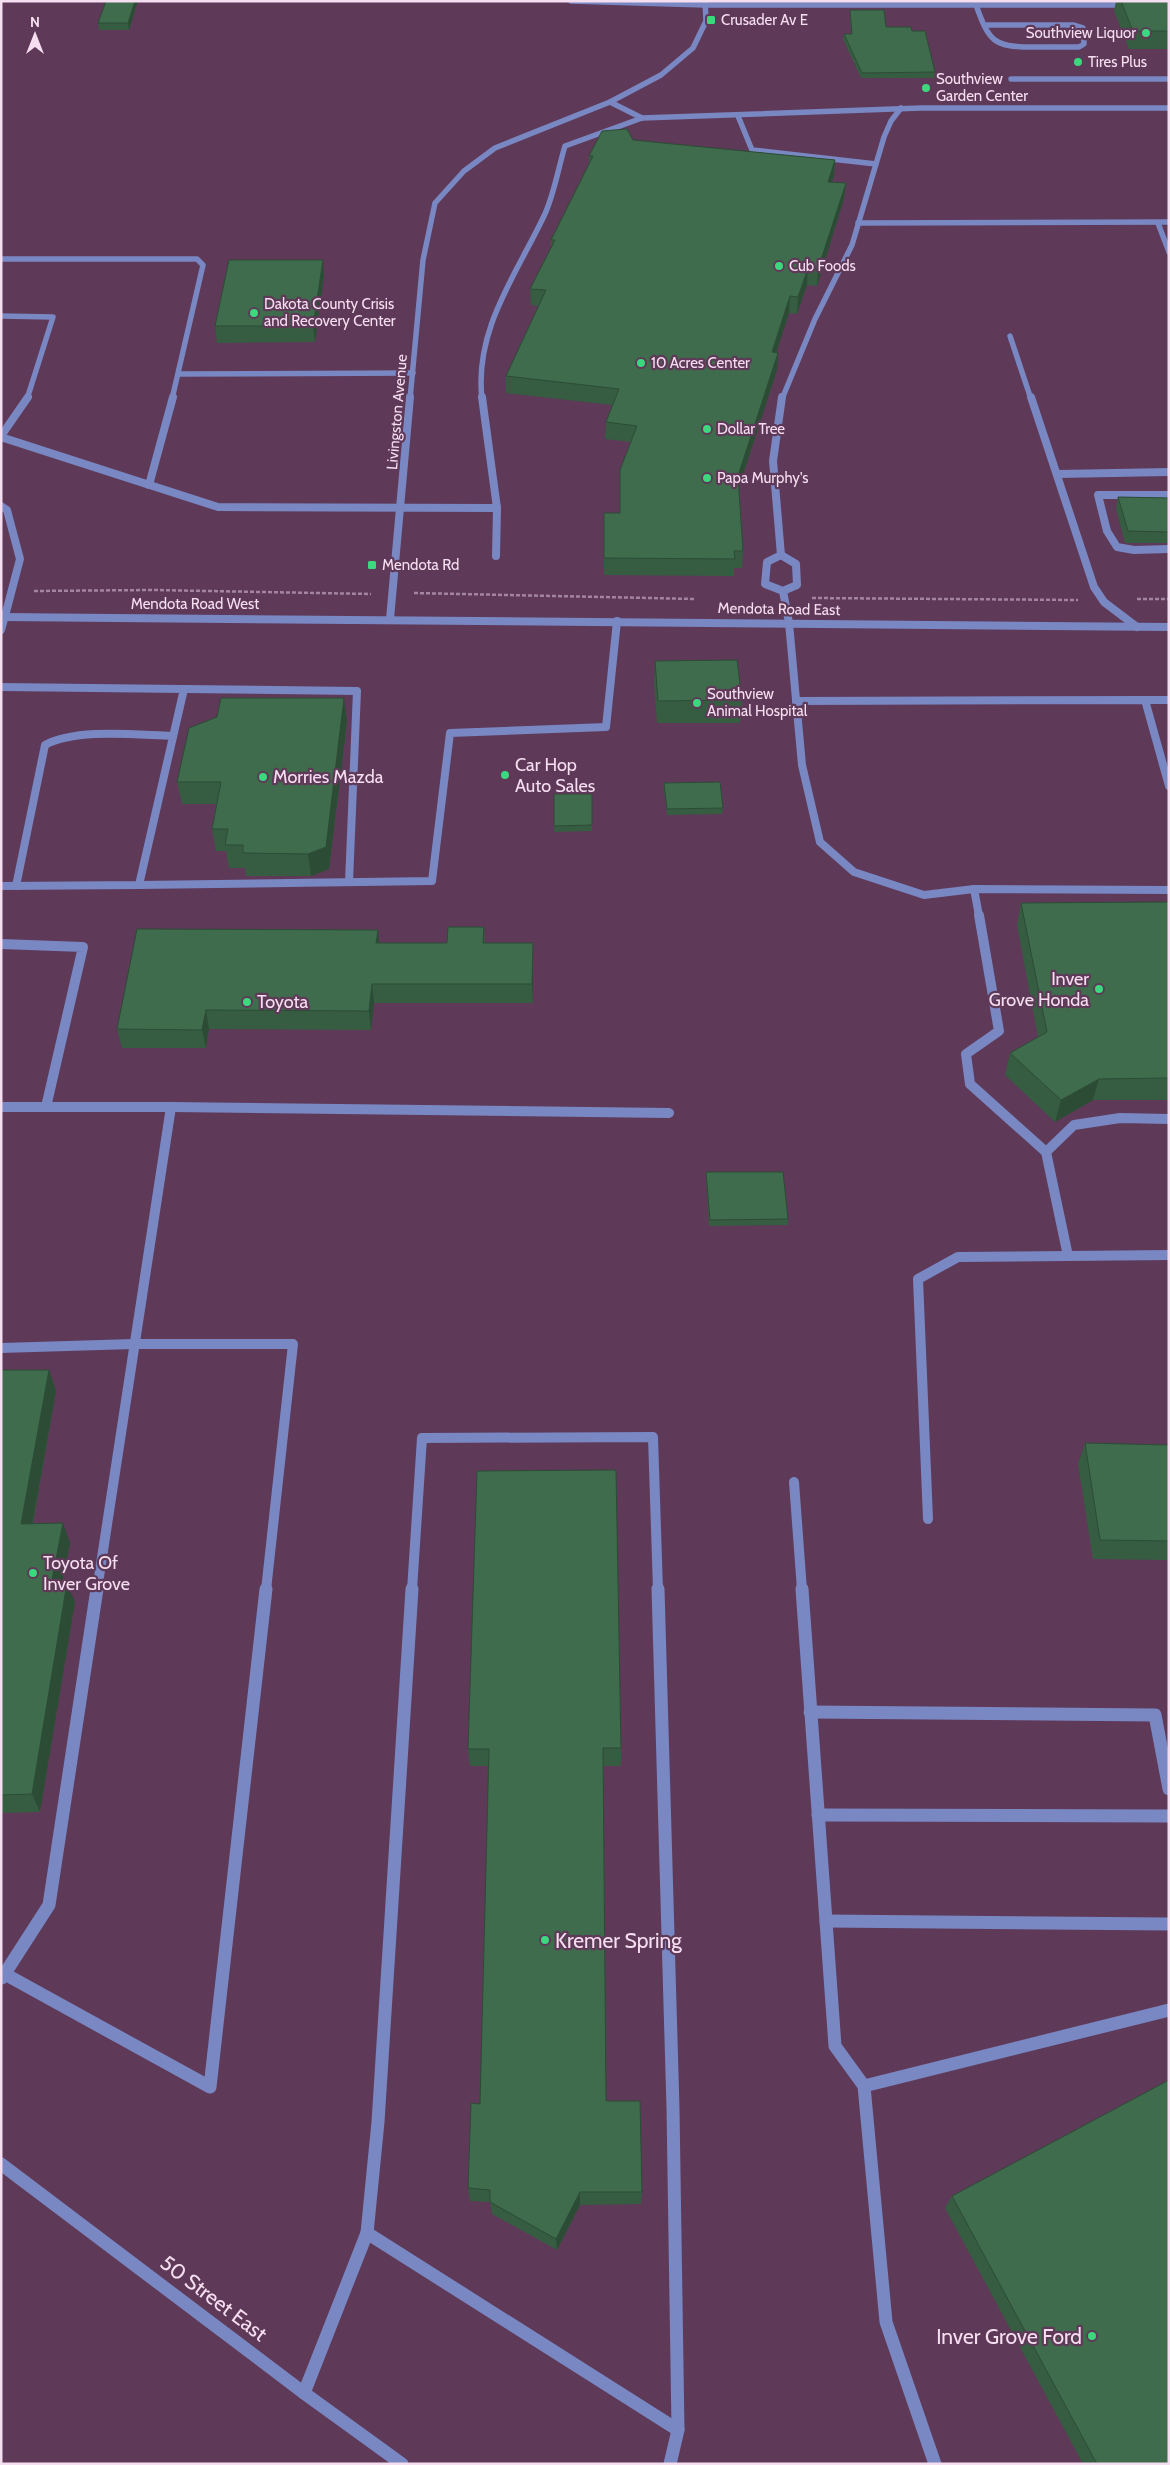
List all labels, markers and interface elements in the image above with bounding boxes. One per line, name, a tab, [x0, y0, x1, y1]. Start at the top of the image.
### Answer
north arrow	[10, 10, 60, 60]
place label: Crusader Av E	[721, 11, 808, 29]
text: N	[30, 13, 40, 31]
marker: Crusader Av E	[705, 14, 717, 26]
place label: Southview Liquor	[1026, 24, 1136, 42]
marker: Southview Liquor	[1140, 27, 1152, 39]
place label: Tires Plus	[1088, 53, 1147, 71]
marker: Tires Plus	[1072, 56, 1084, 68]
place label: Southview Garden Center	[936, 70, 1028, 105]
marker: Southview Garden Center	[920, 82, 932, 94]
place label: Cub Foods	[789, 257, 856, 275]
marker: Cub Foods	[773, 260, 785, 272]
place label: Dakota County Crisis and Recovery Center	[264, 295, 396, 330]
marker: Dakota County Crisis and Recovery Center	[248, 307, 260, 319]
street label: Livingston Avenue	[383, 353, 411, 471]
place label: 10 Acres Center	[651, 354, 750, 372]
marker: 10 Acres Center	[635, 357, 647, 369]
place label: Dollar Tree	[717, 420, 785, 438]
marker: Dollar Tree	[701, 423, 713, 435]
place label: Papa Murphy's	[717, 469, 809, 487]
marker: Papa Murphy's	[701, 472, 713, 484]
place label: Mendota Rd	[382, 556, 459, 574]
marker: Mendota Rd	[366, 559, 378, 571]
street label: Mendota Road West	[131, 595, 259, 613]
street label: Mendota Road East	[717, 599, 841, 619]
place label: Southview Animal Hospital	[707, 685, 808, 720]
marker: Southview Animal Hospital	[691, 697, 703, 709]
place label: Car Hop Auto Sales	[515, 754, 595, 797]
place label: Morries Mazda	[273, 766, 384, 788]
marker: Car Hop Auto Sales	[499, 769, 511, 781]
marker: Morries Mazda	[257, 771, 269, 783]
place label: Inver Grove Honda	[989, 968, 1089, 1011]
marker: Inver Grove Honda	[1093, 983, 1105, 995]
place label: Toyota	[257, 991, 309, 1013]
marker: Toyota	[241, 996, 253, 1008]
place label: Toyota Of Inver Grove	[43, 1552, 130, 1595]
marker: Toyota Of Inver Grove	[27, 1567, 39, 1579]
place label: Kremer Spring	[555, 1928, 682, 1953]
marker: Kremer Spring	[539, 1934, 551, 1946]
street label: 50 Street East	[156, 2250, 272, 2346]
place label: Inver Grove Ford	[936, 2324, 1082, 2349]
marker: Inver Grove Ford	[1086, 2330, 1098, 2342]

